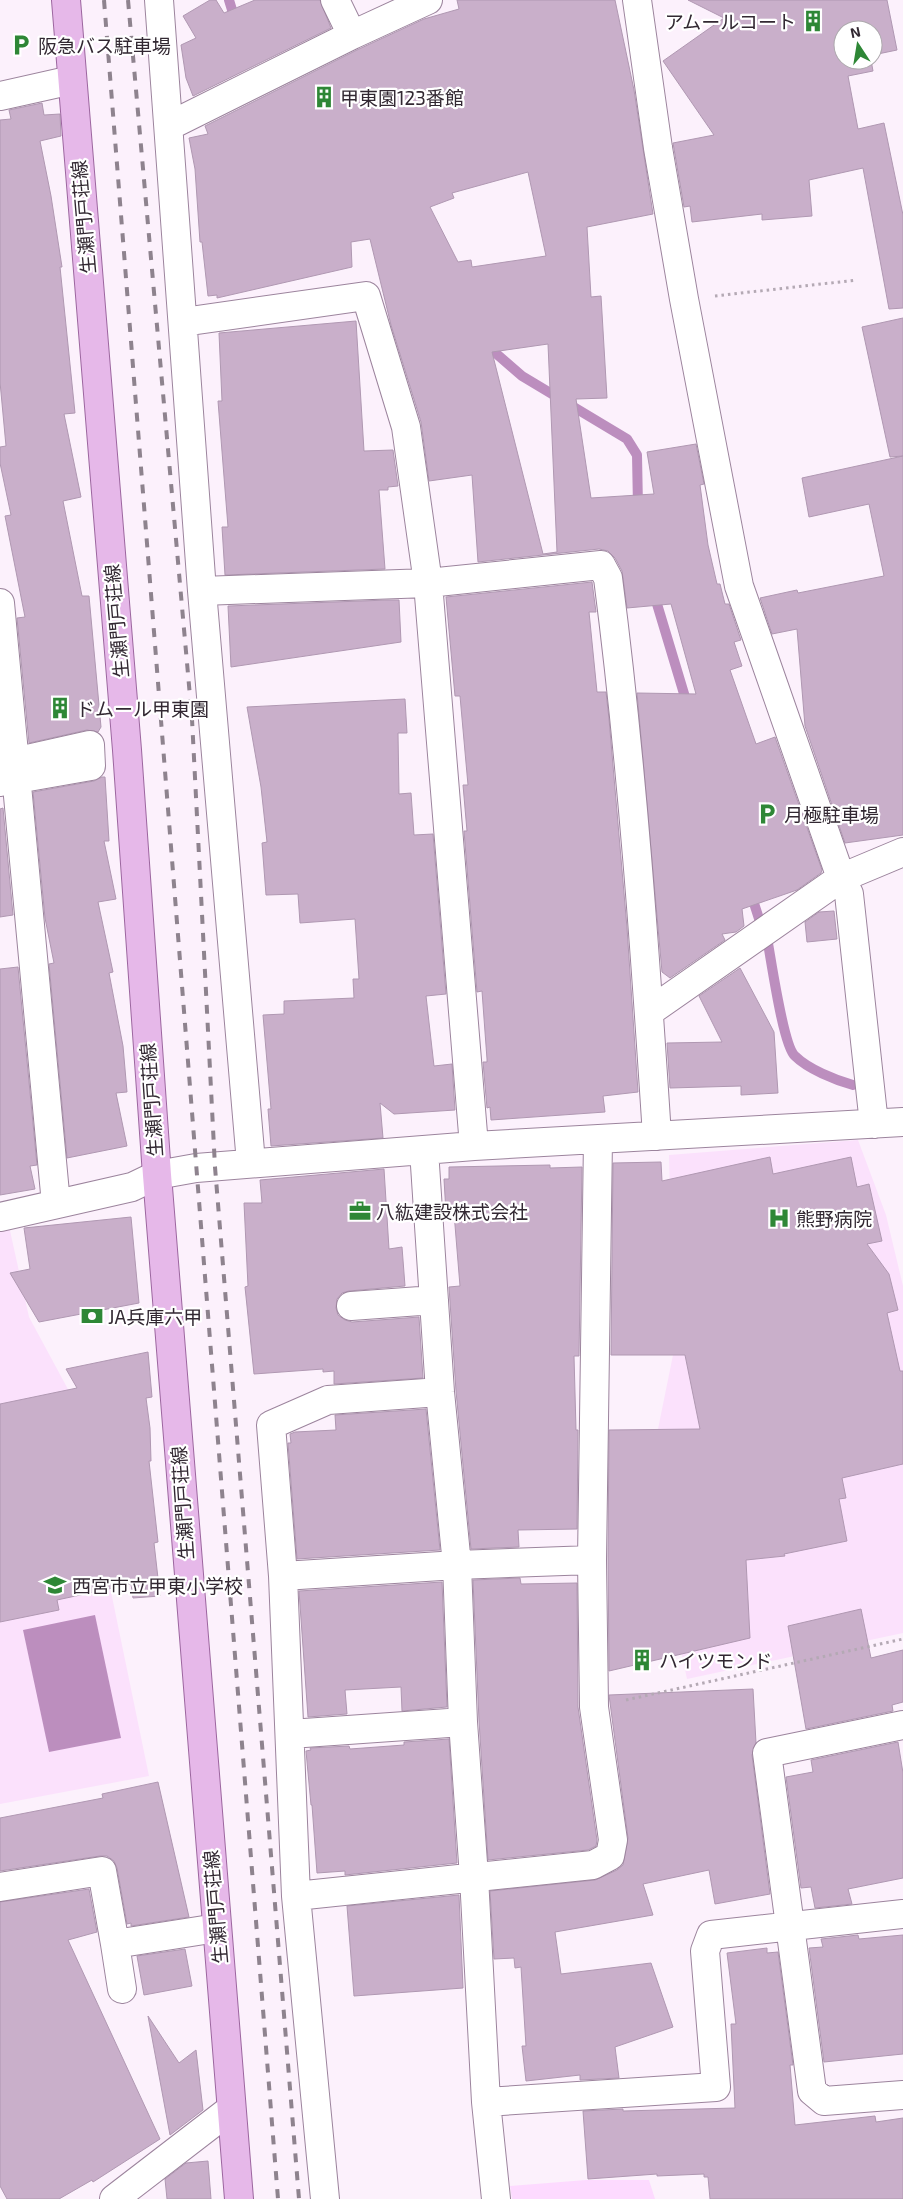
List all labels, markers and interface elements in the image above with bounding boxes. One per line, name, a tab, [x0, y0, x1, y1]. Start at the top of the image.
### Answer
building icon: アムールコート	[800, 8, 826, 34]
place label: アムールコート	[665, 10, 796, 33]
north arrow	[833, 20, 883, 70]
text: N	[848, 22, 862, 41]
parking icon: 阪急バス駐車場	[8, 32, 34, 58]
place label: 阪急バス駐車場	[38, 34, 171, 57]
building icon: 甲東園123番館	[311, 84, 337, 110]
place label: 甲東園123番館	[340, 86, 464, 109]
street label: 生瀬門戸荘線	[67, 159, 99, 275]
street label: 生瀬門戸荘線	[100, 563, 132, 679]
building icon: ドムール甲東園	[47, 695, 73, 721]
place label: ドムール甲東園	[76, 697, 209, 720]
parking icon: 月極駐車場	[754, 801, 780, 827]
place label: 月極駐車場	[784, 803, 879, 826]
street label: 生瀬門戸荘線	[136, 1042, 166, 1158]
office icon: 八紘建設株式会社	[347, 1198, 373, 1224]
place label: 八紘建設株式会社	[376, 1200, 528, 1223]
hospital icon: 熊野病院	[766, 1205, 792, 1231]
place label: 熊野病院	[796, 1207, 872, 1230]
bank icon: JA兵庫六甲	[79, 1303, 105, 1329]
place label: JA兵庫六甲	[108, 1305, 202, 1328]
street label: 生瀬門戸荘線	[167, 1445, 197, 1561]
school or university icon: 西宮市立甲東小学校	[42, 1572, 68, 1598]
place label: 西宮市立甲東小学校	[72, 1574, 243, 1597]
building icon: ハイツモンド	[629, 1647, 655, 1673]
place label: ハイツモンド	[659, 1649, 773, 1672]
street label: 生瀬門戸荘線	[199, 1849, 231, 1965]

